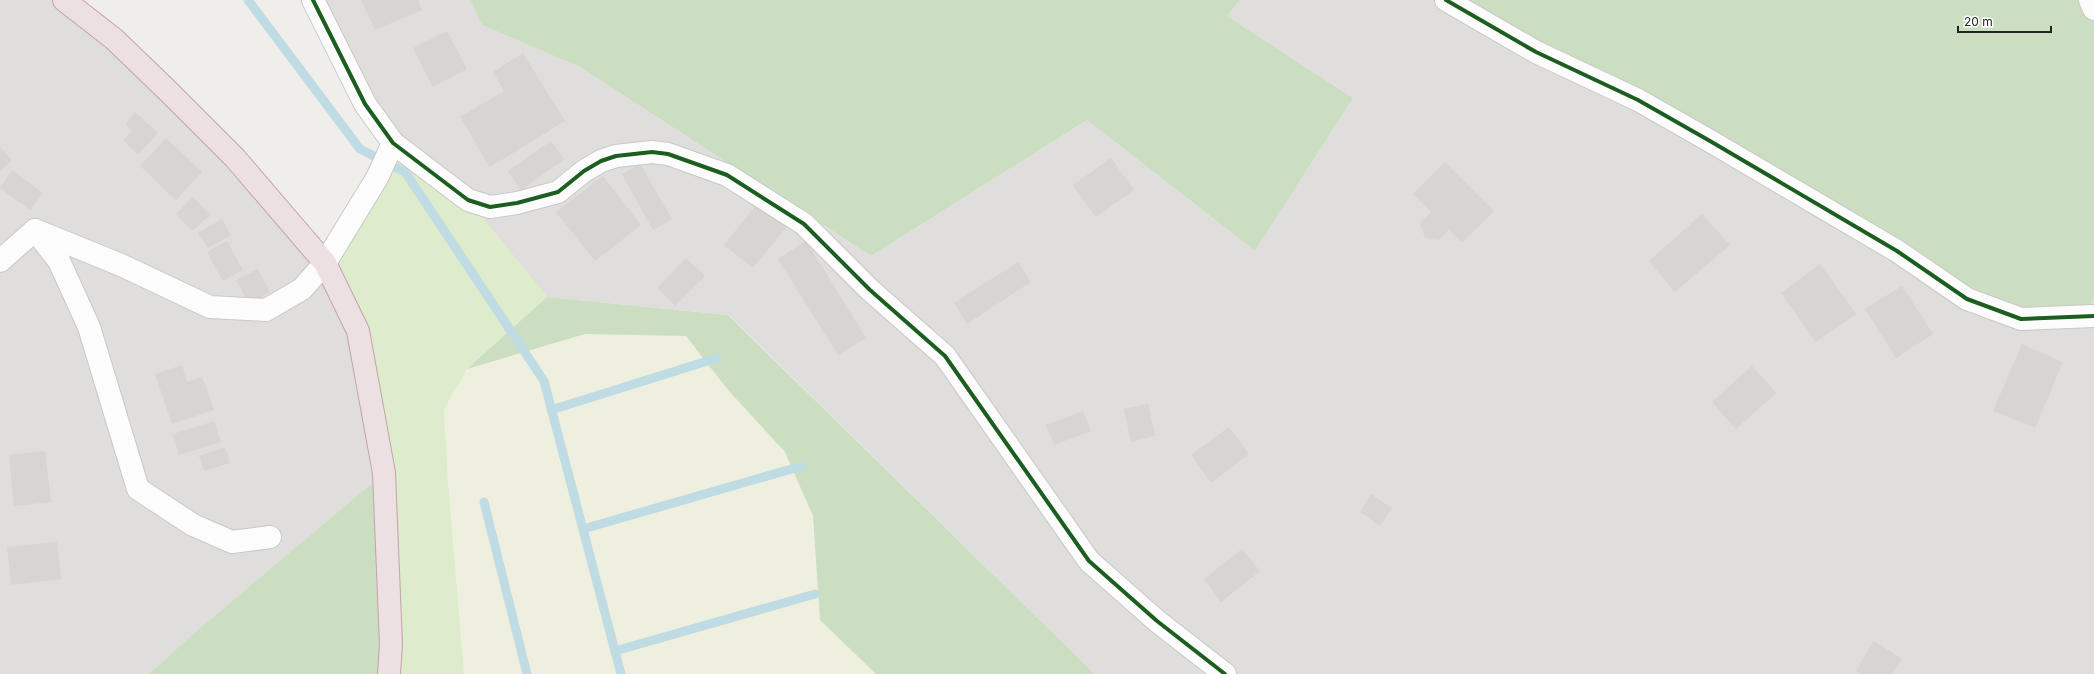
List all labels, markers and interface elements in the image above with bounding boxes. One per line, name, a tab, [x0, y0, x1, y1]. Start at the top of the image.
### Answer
scale bar	[1958, 8, 2051, 34]
text: 20 m	[1964, 14, 1993, 29]

